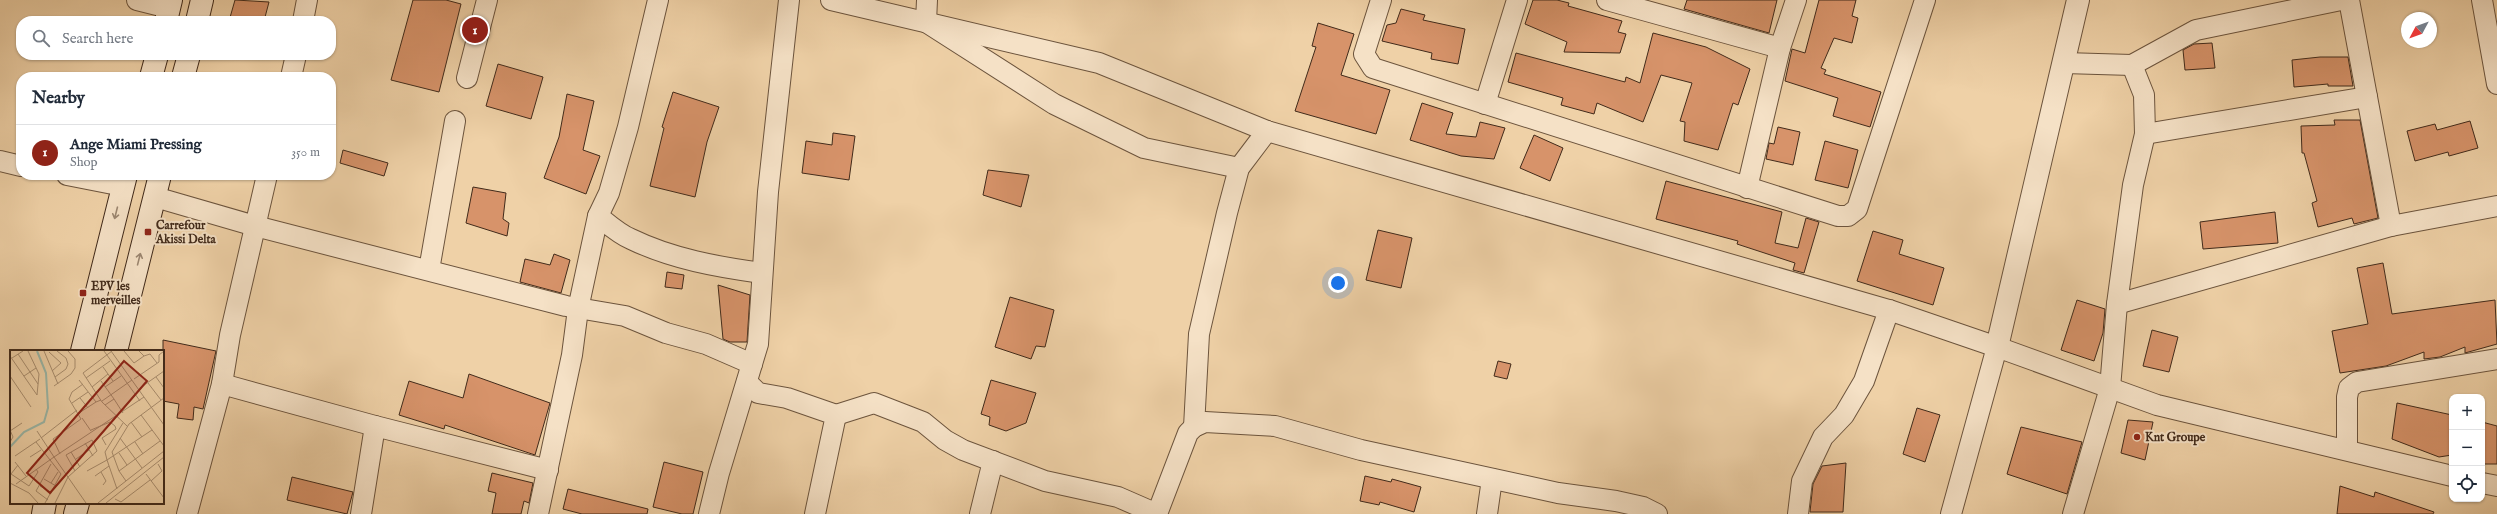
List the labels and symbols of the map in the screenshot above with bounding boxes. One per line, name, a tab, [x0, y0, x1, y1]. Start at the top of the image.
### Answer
north arrow	[2401, 12, 2437, 48]
pin: 1	[462, 15, 488, 45]
one-way arrow	[112, 206, 120, 219]
place label: Carrefour Akissi Delta	[155, 218, 217, 247]
marker: Carrefour Akissi Delta	[143, 227, 153, 237]
one-way arrow	[136, 253, 144, 266]
your location	[1328, 273, 1348, 293]
place label: EPV les merveilles	[91, 279, 141, 308]
marker: EPV les merveilles	[78, 288, 88, 298]
inset map	[10, 350, 164, 504]
place label: Knt Groupe	[2145, 430, 2206, 446]
marker: Knt Groupe	[2132, 432, 2142, 442]

